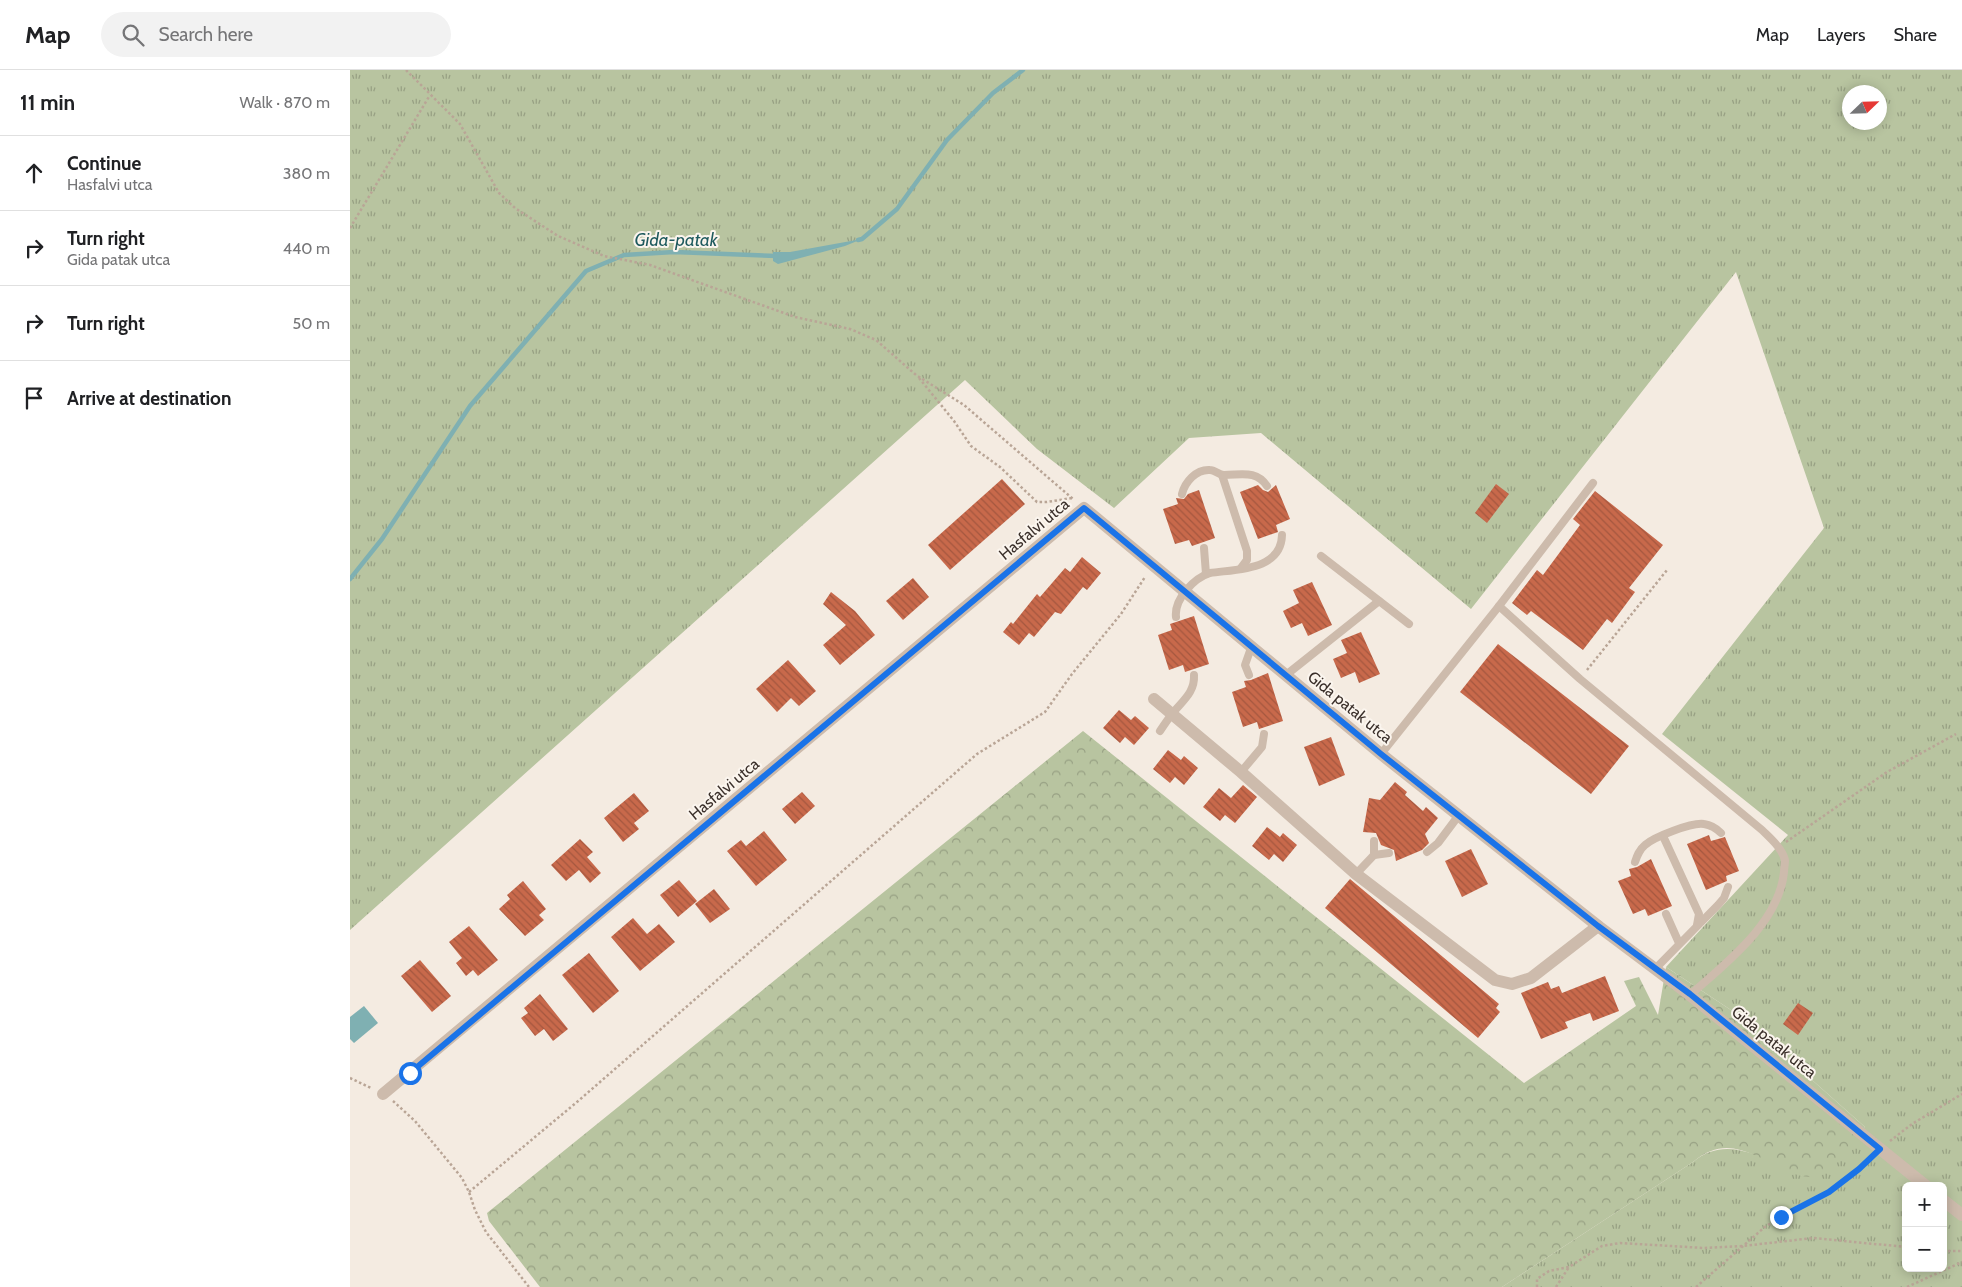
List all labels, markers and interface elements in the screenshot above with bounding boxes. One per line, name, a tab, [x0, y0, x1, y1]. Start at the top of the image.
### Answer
search box	[101, 12, 451, 57]
text: Map	[25, 20, 71, 49]
icon: search	[119, 21, 147, 49]
text: Search here	[159, 23, 253, 46]
text: Map	[1756, 24, 1789, 46]
text: Layers	[1817, 24, 1866, 46]
text: Share	[1894, 24, 1937, 46]
north arrow	[1842, 85, 1887, 130]
text: 11 min	[20, 90, 75, 115]
text: Walk · 870 m	[239, 93, 330, 112]
text: Continue	[67, 152, 141, 175]
icon: ahead	[20, 159, 48, 187]
text: 380 m	[283, 164, 330, 183]
text: Hasfalvi utca	[67, 175, 153, 194]
text: Turn right	[67, 227, 145, 250]
water label: Gida-patak	[634, 229, 719, 251]
icon: right	[20, 234, 48, 262]
text: 440 m	[283, 239, 330, 258]
text: Gida patak utca	[67, 250, 170, 269]
icon: right	[20, 309, 48, 337]
text: Turn right	[67, 312, 145, 335]
text: 50 m	[293, 314, 330, 333]
icon: arrive	[20, 384, 48, 412]
text: Arrive at destination	[67, 387, 231, 410]
street label: Hasfalvi utca	[995, 494, 1073, 564]
street label: Gida patak utca	[1304, 667, 1396, 747]
street label: Hasfalvi utca	[685, 754, 763, 824]
street label: Gida patak utca	[1728, 1002, 1820, 1082]
route start	[399, 1062, 422, 1085]
map controls	[1902, 1182, 1947, 1272]
button: +	[1902, 1182, 1947, 1227]
route end	[1770, 1206, 1793, 1229]
button: −	[1902, 1227, 1947, 1272]

